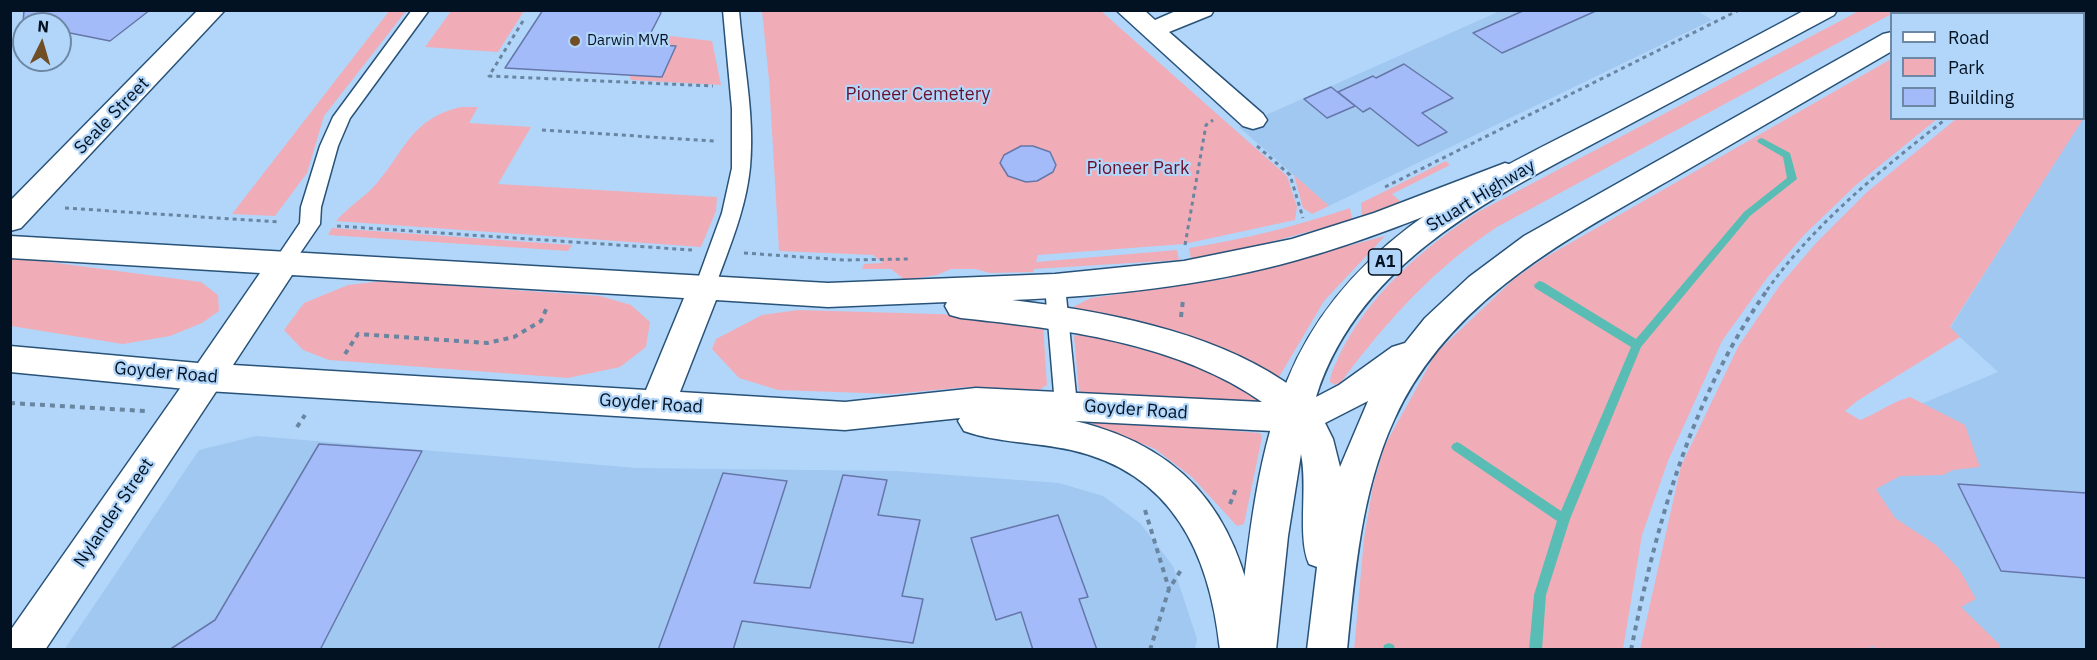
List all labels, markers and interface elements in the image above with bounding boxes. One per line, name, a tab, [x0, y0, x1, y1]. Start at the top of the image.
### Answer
north arrow	[12, 12, 72, 72]
legend	[1890, 12, 2085, 120]
text: N	[37, 16, 50, 37]
text: Road	[1948, 26, 1989, 49]
place label: Darwin MVR	[587, 32, 669, 50]
marker: Darwin MVR	[568, 34, 582, 48]
text: Park	[1948, 56, 1984, 79]
street label: Seale Street	[70, 73, 154, 159]
park label: Pioneer Cemetery	[846, 84, 990, 106]
text: Building	[1948, 86, 2014, 109]
street label: Stuart Highway	[1423, 155, 1539, 237]
park label: Pioneer Park	[1087, 158, 1189, 180]
road number: A1	[1368, 249, 1402, 275]
street label: Goyder Road	[113, 358, 219, 388]
street label: Goyder Road	[598, 390, 704, 418]
street label: Goyder Road	[1083, 396, 1189, 424]
street label: Nylander Street	[70, 454, 158, 572]

